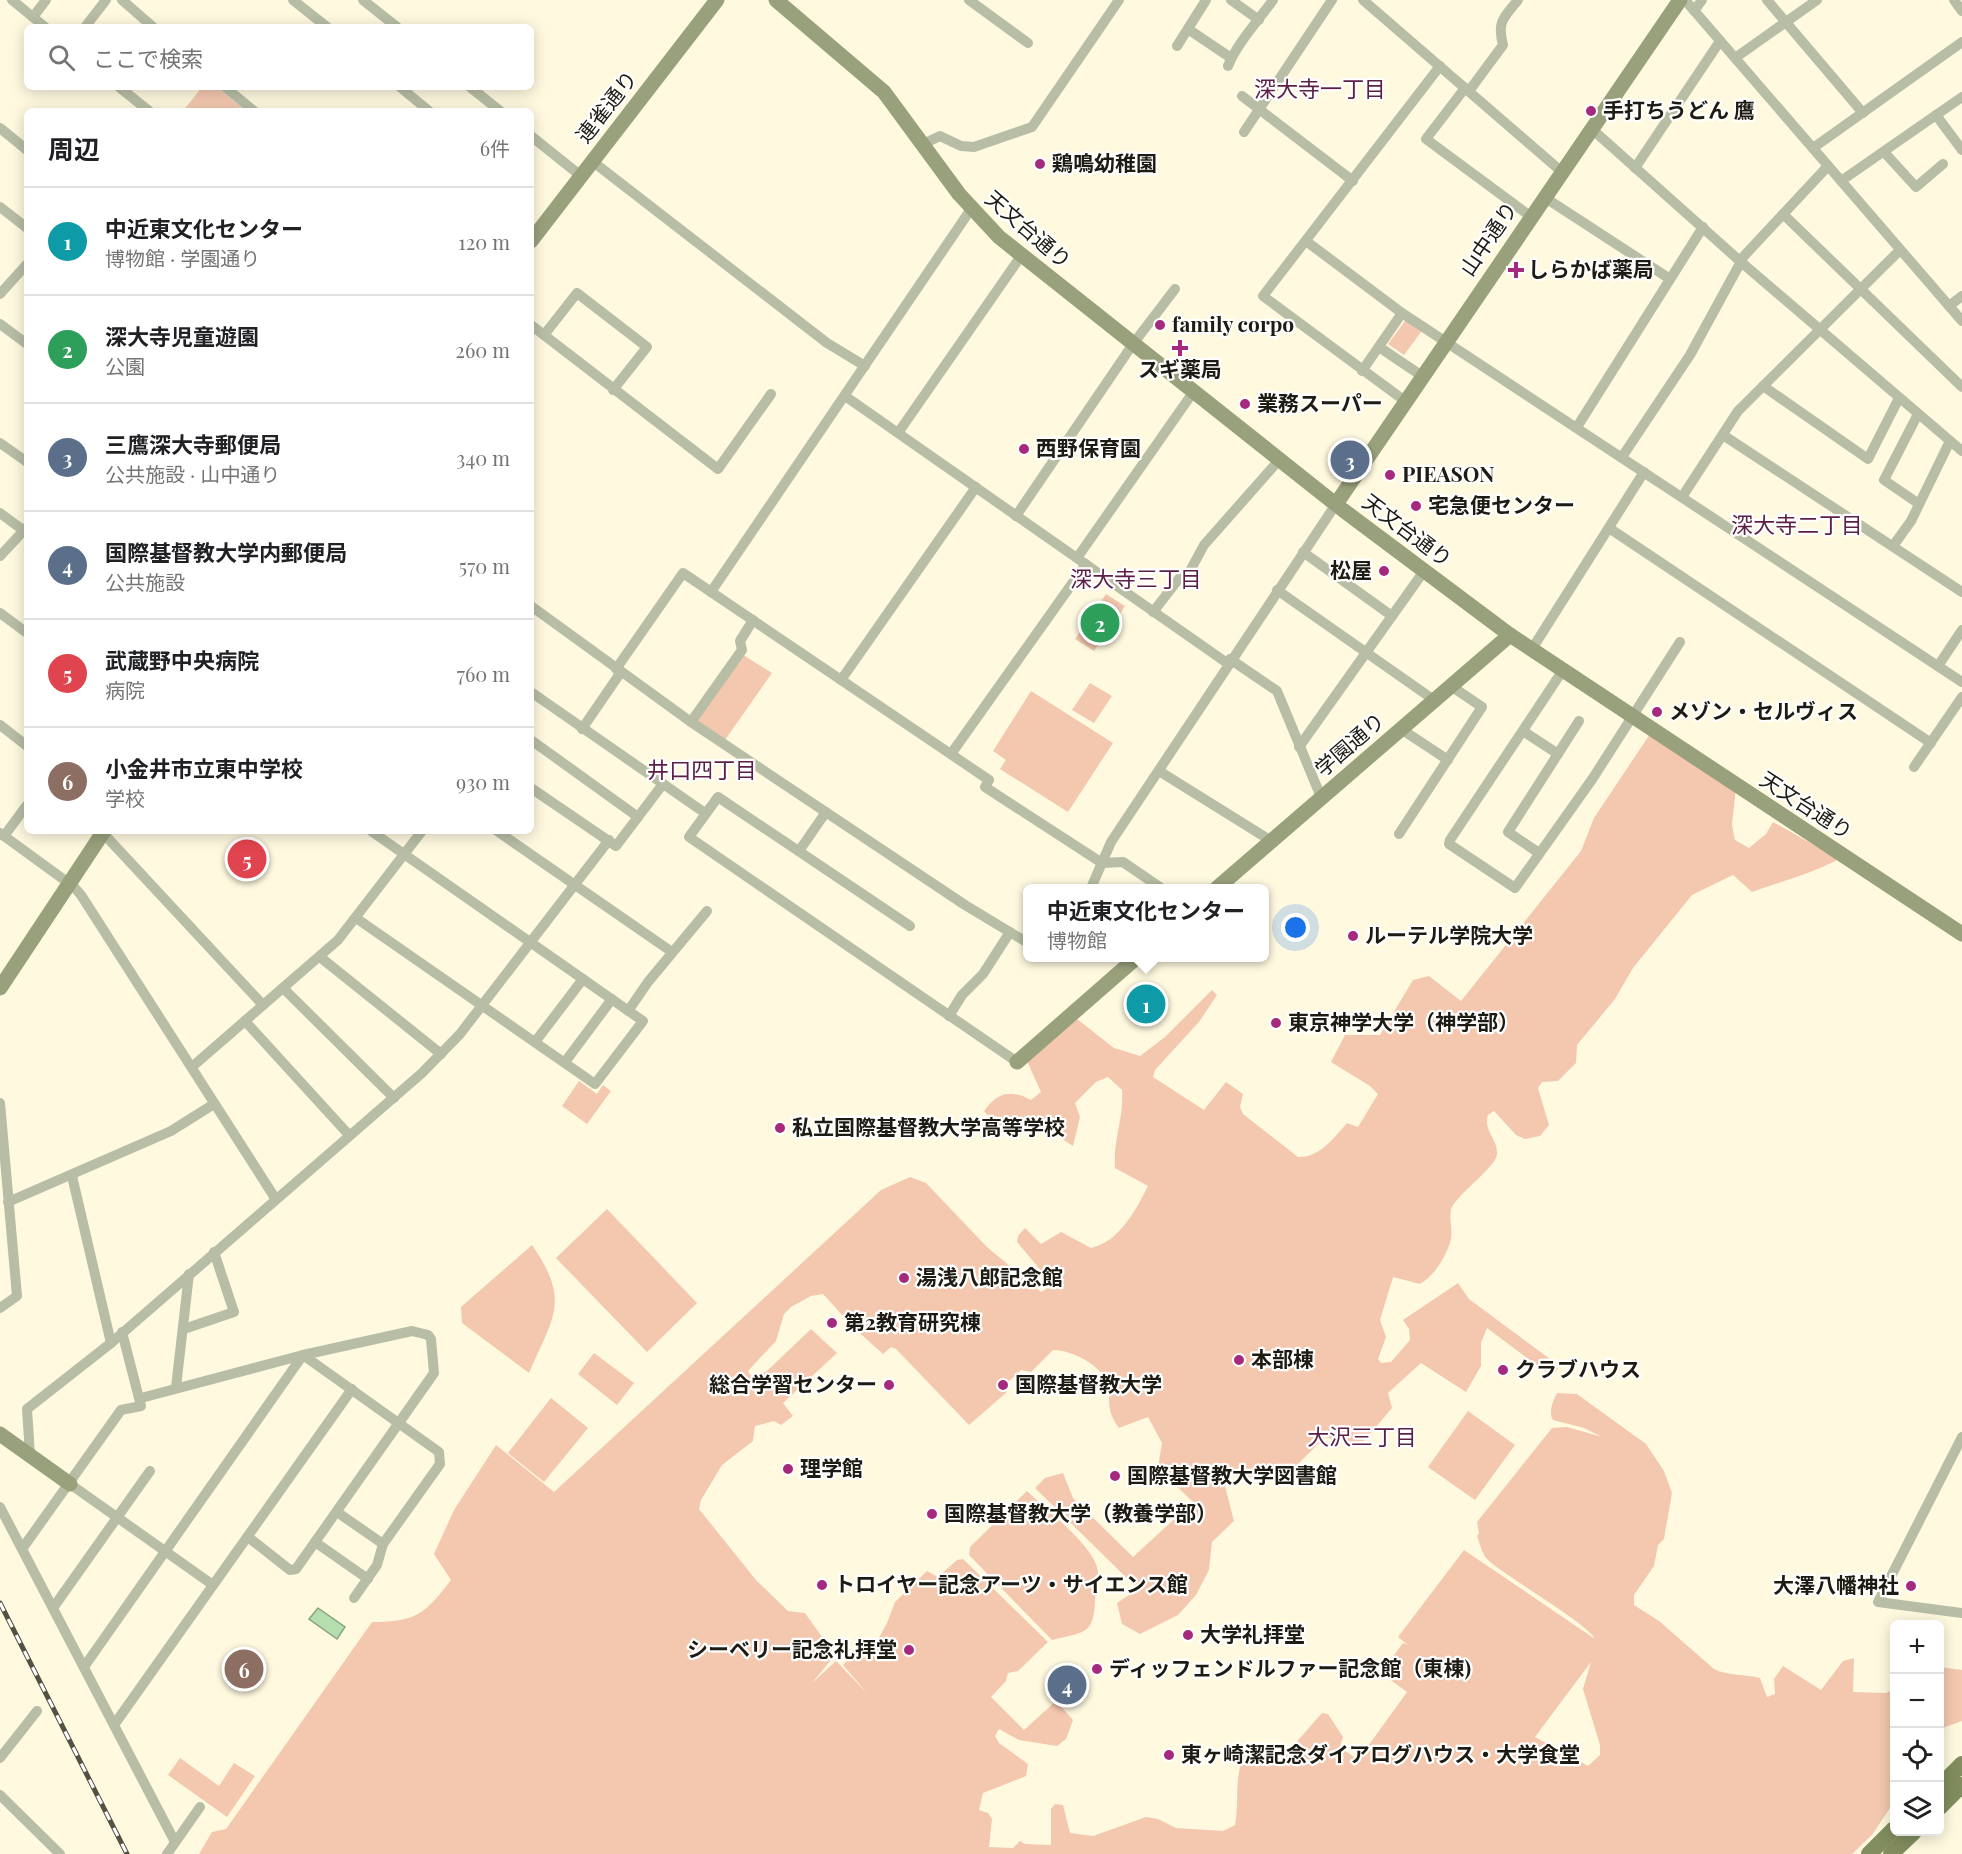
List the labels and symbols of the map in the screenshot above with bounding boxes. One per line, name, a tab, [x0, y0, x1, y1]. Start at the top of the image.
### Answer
street label: 連雀通り	[569, 64, 642, 147]
district label: 深大寺一丁目	[1254, 73, 1386, 103]
place label: 手打ちうどん 鷹	[1603, 95, 1755, 123]
marker: 手打ちうどん 鷹	[1584, 104, 1598, 118]
place label: 鶏鳴幼稚園	[1052, 148, 1157, 176]
marker: 鶏鳴幼稚園	[1033, 157, 1047, 171]
street label: 天文台通り	[981, 183, 1078, 273]
street label: 山中通り	[1452, 195, 1522, 281]
place label: しらかば薬局	[1528, 254, 1654, 282]
marker: しらかば薬局	[1509, 263, 1523, 277]
place label: family corpo	[1172, 309, 1294, 337]
marker: family corpo	[1153, 318, 1167, 332]
marker: スギ薬局	[1173, 341, 1187, 355]
place label: スギ薬局	[1138, 354, 1222, 382]
place label: 業務スーパー	[1257, 388, 1383, 416]
marker: 業務スーパー	[1238, 397, 1252, 411]
place label: 西野保育園	[1036, 433, 1141, 461]
pin: 3	[1330, 438, 1370, 482]
marker: 西野保育園	[1017, 442, 1031, 456]
place label: PIEASON	[1402, 459, 1495, 487]
marker: PIEASON	[1383, 468, 1397, 482]
street label: 天文台通り	[1358, 487, 1459, 572]
place label: 宅急便センター	[1428, 490, 1575, 518]
marker: 宅急便センター	[1409, 499, 1423, 513]
district label: 深大寺二丁目	[1731, 509, 1863, 539]
place label: 松屋	[1330, 555, 1372, 583]
district label: 深大寺三丁目	[1070, 563, 1202, 593]
marker: 松屋	[1377, 564, 1391, 578]
pin: 2	[1080, 600, 1120, 646]
place label: メゾン・セルヴィス	[1669, 696, 1858, 724]
street label: 学園通り	[1308, 705, 1390, 782]
marker: メゾン・セルヴィス	[1650, 705, 1664, 719]
district label: 井口四丁目	[647, 754, 757, 784]
street label: 天文台通り	[1755, 764, 1859, 845]
pin: 5	[228, 836, 266, 882]
your location	[1281, 913, 1310, 942]
place label: ルーテル学院大学	[1365, 920, 1533, 948]
marker: ルーテル学院大学	[1346, 929, 1360, 943]
pin: 1	[1126, 982, 1166, 1026]
place label: 東京神学大学（神学部）	[1288, 1007, 1519, 1035]
marker: 東京神学大学（神学部）	[1269, 1016, 1283, 1030]
place label: 私立国際基督教大学高等学校	[792, 1112, 1065, 1140]
marker: 私立国際基督教大学高等学校	[773, 1121, 787, 1135]
place label: 湯浅八郎記念館	[916, 1262, 1063, 1290]
marker: 湯浅八郎記念館	[897, 1271, 911, 1285]
place label: 第2教育研究棟	[844, 1307, 981, 1335]
marker: 第2教育研究棟	[825, 1316, 839, 1330]
place label: 本部棟	[1251, 1344, 1314, 1372]
marker: 本部棟	[1232, 1353, 1246, 1367]
place label: クラブハウス	[1515, 1354, 1641, 1382]
marker: クラブハウス	[1496, 1363, 1510, 1377]
place label: 総合学習センター	[709, 1369, 877, 1397]
place label: 国際基督教大学	[1015, 1369, 1162, 1397]
marker: 総合学習センター	[882, 1378, 896, 1392]
marker: 国際基督教大学	[996, 1378, 1010, 1392]
district label: 大沢三丁目	[1307, 1421, 1417, 1451]
place label: 理学館	[800, 1453, 863, 1481]
place label: 国際基督教大学図書館	[1127, 1460, 1337, 1488]
marker: 理学館	[781, 1462, 795, 1476]
marker: 国際基督教大学図書館	[1108, 1469, 1122, 1483]
place label: 国際基督教大学（教養学部）	[944, 1498, 1217, 1526]
marker: 国際基督教大学（教養学部）	[925, 1507, 939, 1521]
place label: トロイヤー記念アーツ・サイエンス館	[834, 1569, 1188, 1597]
place label: 大澤八幡神社	[1773, 1570, 1899, 1598]
marker: トロイヤー記念アーツ・サイエンス館	[815, 1578, 829, 1592]
marker: 大澤八幡神社	[1904, 1579, 1918, 1593]
place label: 大学礼拝堂	[1200, 1619, 1305, 1647]
marker: 大学礼拝堂	[1181, 1628, 1195, 1642]
place label: シーベリー記念礼拝堂	[687, 1634, 897, 1662]
marker: シーベリー記念礼拝堂	[902, 1643, 916, 1657]
pin: 6	[224, 1646, 264, 1692]
place label: ディッフェンドルファー記念館（東棟)	[1109, 1653, 1471, 1681]
pin: 4	[1048, 1662, 1086, 1708]
marker: ディッフェンドルファー記念館（東棟)	[1090, 1662, 1104, 1676]
place label: 東ヶ崎潔記念ダイアログハウス・大学食堂	[1181, 1739, 1580, 1767]
marker: 東ヶ崎潔記念ダイアログハウス・大学食堂	[1162, 1748, 1176, 1762]

